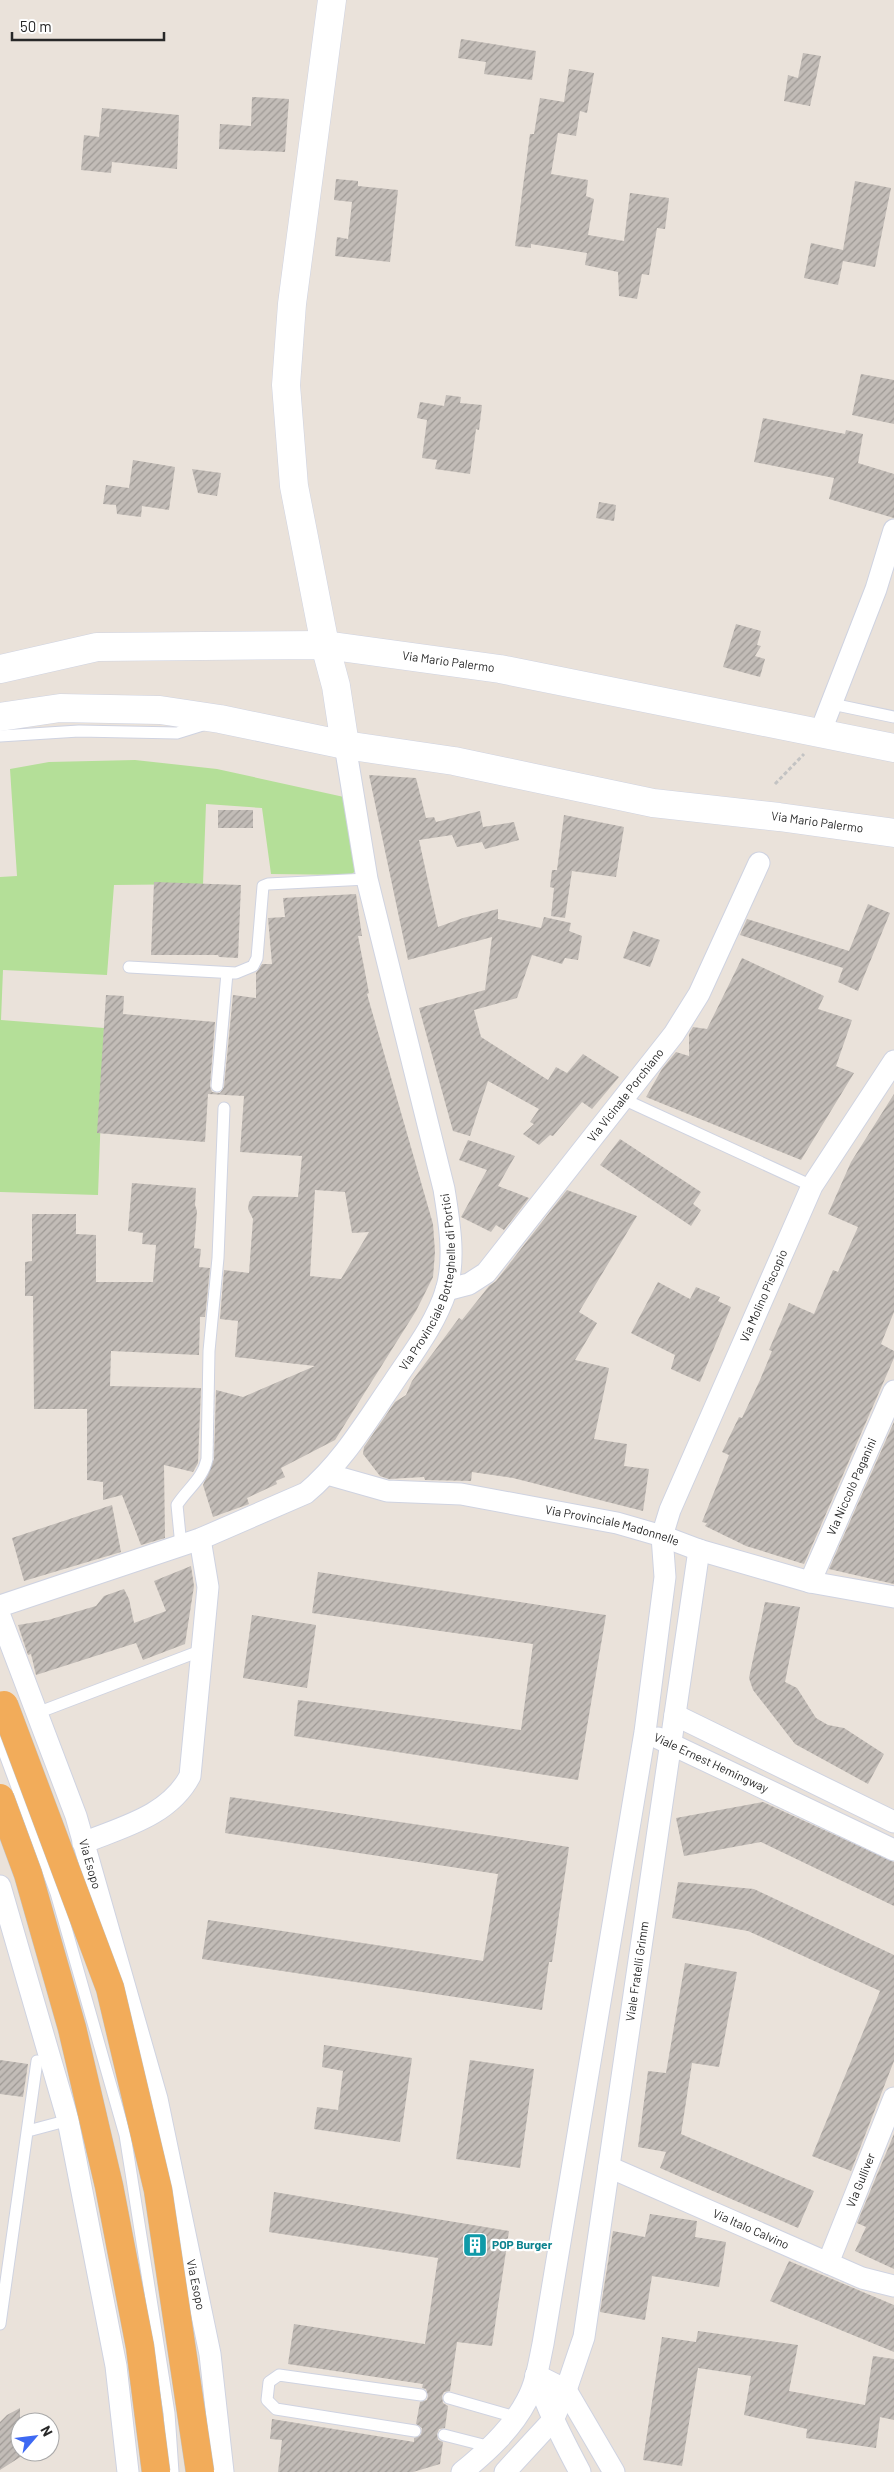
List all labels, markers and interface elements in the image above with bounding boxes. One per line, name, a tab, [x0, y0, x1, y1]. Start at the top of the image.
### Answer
scale bar	[12, 10, 165, 42]
text: 50 m	[20, 17, 52, 35]
street label: Via Mario Palermo	[402, 648, 496, 674]
street label: Via Mario Palermo	[771, 808, 864, 835]
street label: Via Vicinale Porchiano	[584, 1045, 666, 1144]
street label: Via Provinciale Botteghelle di Portici	[396, 1193, 457, 1373]
street label: Via Molino Piscopio	[736, 1247, 789, 1344]
street label: Via Niccolò Paganini	[823, 1435, 879, 1537]
street label: Via Provinciale Madonnelle	[544, 1502, 682, 1548]
street label: Viale Ernest Hemingway	[652, 1729, 771, 1795]
street label: Via Esopo	[77, 1837, 105, 1890]
street label: Viale Fratelli Grimm	[622, 1920, 651, 2022]
street label: Via Gulliver	[843, 2150, 878, 2209]
street label: Via Italo Calvino	[711, 2206, 792, 2251]
building icon: POP Burger	[462, 2232, 488, 2258]
place label: POP Burger	[492, 2237, 553, 2251]
street label: Via Esopo	[184, 2258, 209, 2311]
north arrow	[10, 2412, 60, 2462]
text: N	[37, 2423, 57, 2439]

